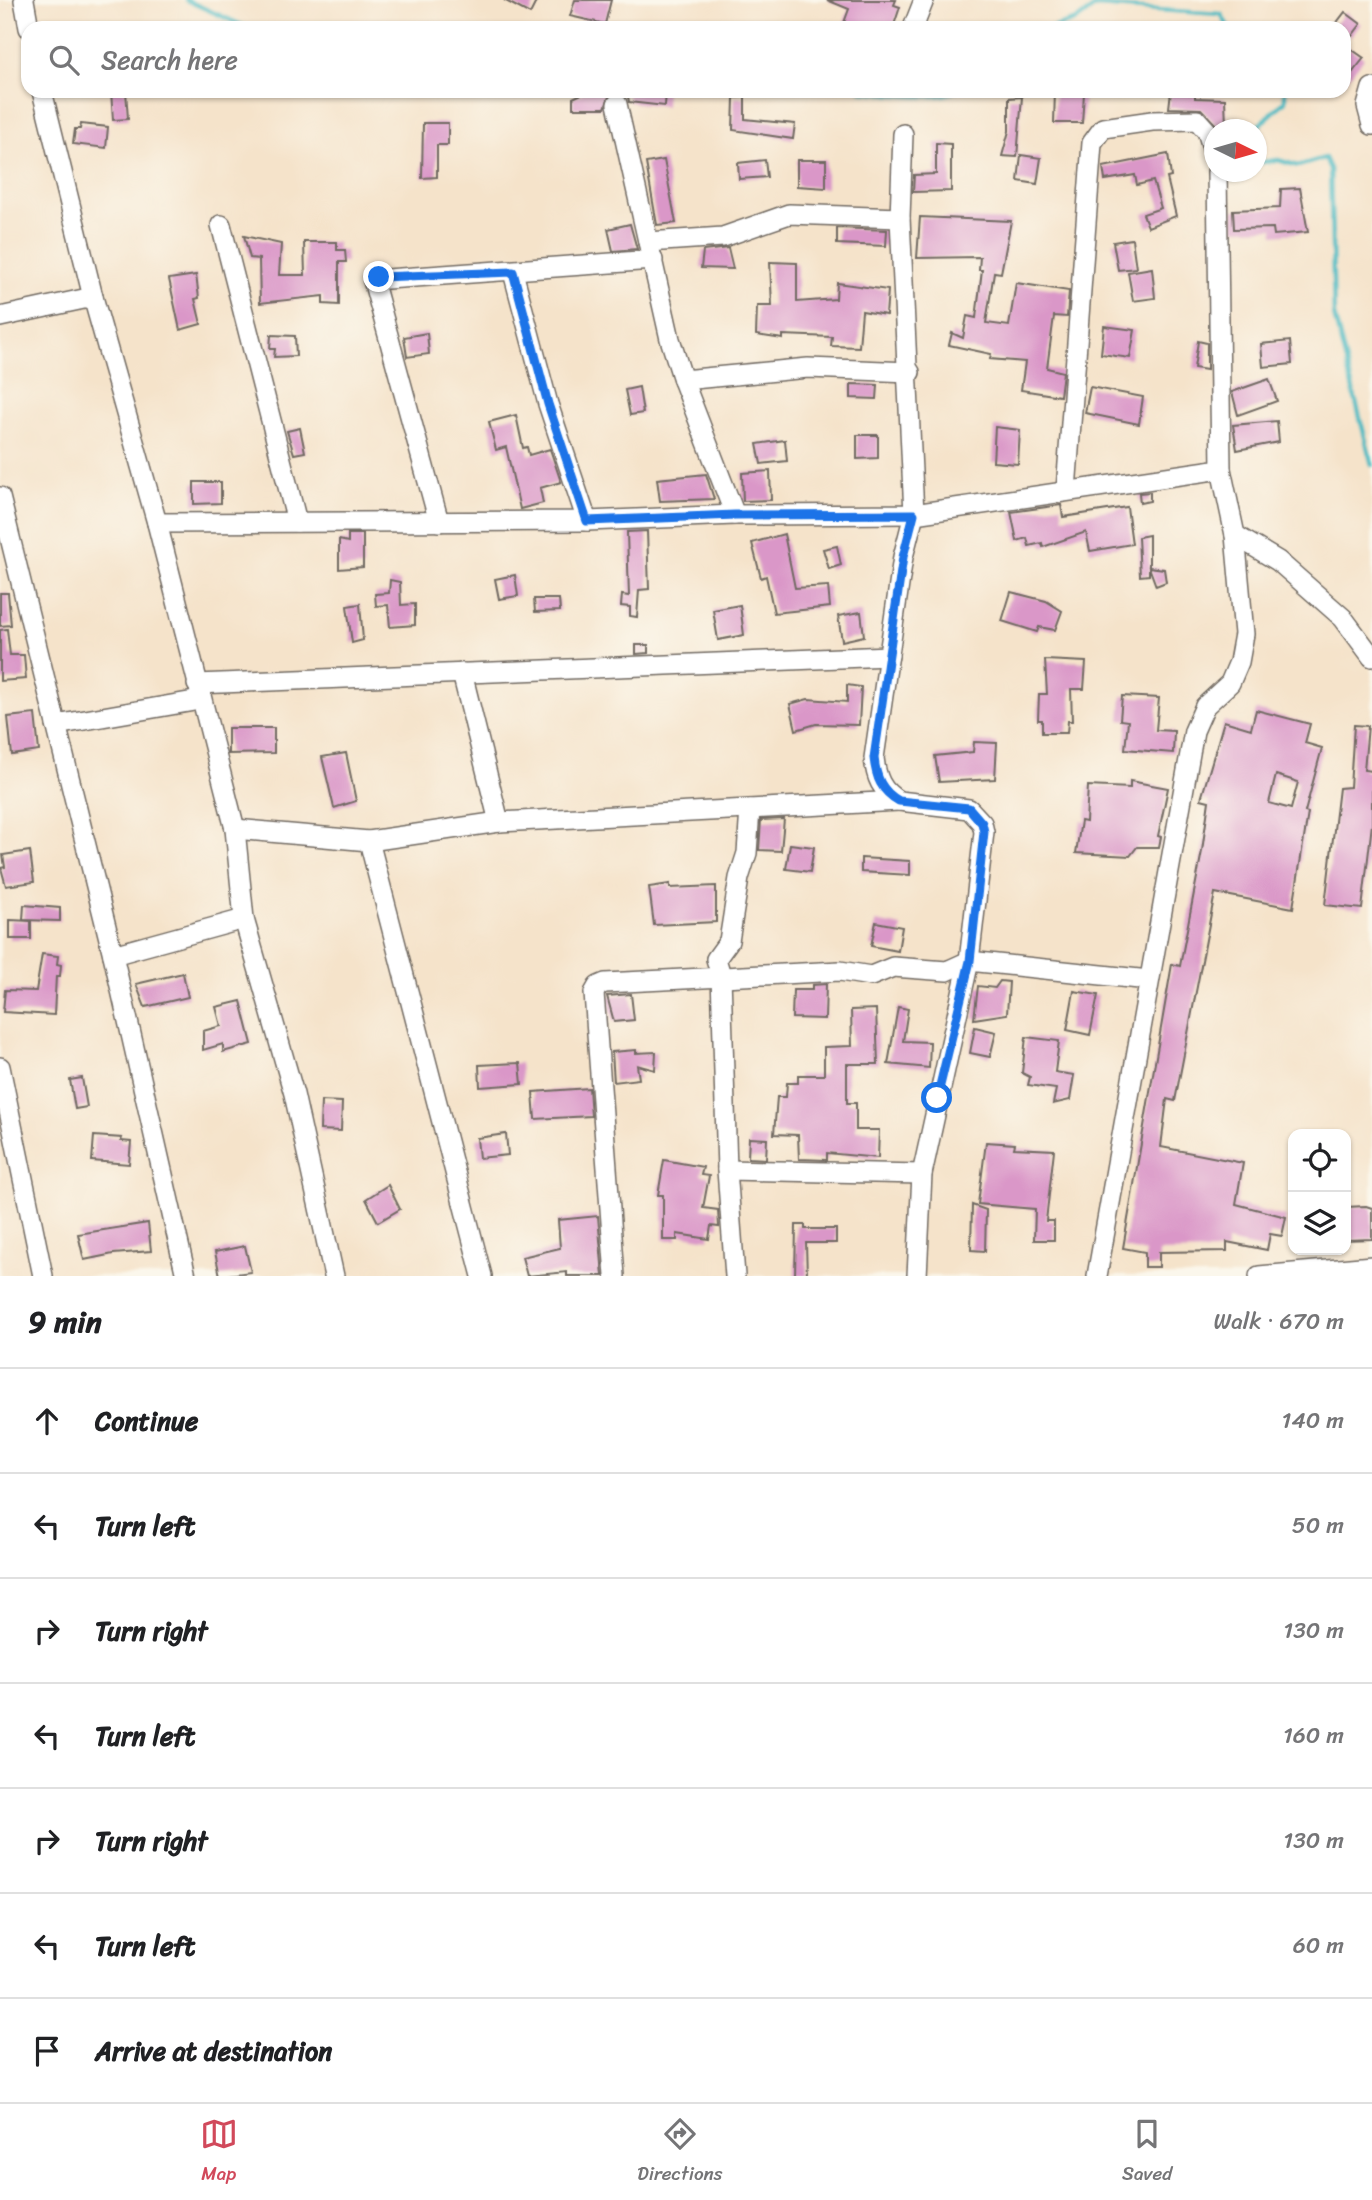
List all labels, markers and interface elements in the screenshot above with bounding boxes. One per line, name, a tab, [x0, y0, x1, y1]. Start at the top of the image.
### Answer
search box	[21, 21, 1351, 98]
text: Search here	[101, 37, 238, 83]
icon: search	[45, 41, 83, 79]
north arrow	[1204, 119, 1267, 182]
route end	[363, 261, 394, 292]
route start	[921, 1082, 952, 1113]
map controls	[1288, 1129, 1351, 1255]
button: locate	[1288, 1129, 1351, 1192]
button: layers	[1288, 1192, 1351, 1255]
text: 9 min	[28, 1295, 102, 1349]
text: Walk · 670 m	[1213, 1301, 1344, 1342]
text: Continue	[95, 1398, 198, 1444]
text: 140 m	[1282, 1400, 1344, 1441]
icon: ahead	[28, 1402, 66, 1440]
text: Turn left	[95, 1503, 195, 1549]
text: 50 m	[1292, 1505, 1344, 1546]
icon: left	[28, 1507, 66, 1545]
text: Turn right	[95, 1608, 208, 1654]
text: 130 m	[1283, 1610, 1344, 1651]
icon: right	[28, 1612, 66, 1650]
text: Turn left	[95, 1713, 195, 1759]
text: 160 m	[1283, 1715, 1344, 1756]
icon: left	[28, 1717, 66, 1755]
text: Turn right	[95, 1818, 208, 1864]
text: 130 m	[1283, 1820, 1344, 1861]
icon: right	[28, 1822, 66, 1860]
text: Turn left	[95, 1923, 195, 1969]
text: 60 m	[1293, 1925, 1344, 1966]
icon: left	[28, 1927, 66, 1965]
text: Arrive at destination	[95, 2028, 332, 2074]
icon: arrive	[28, 2032, 66, 2070]
tab: Map	[200, 2115, 238, 2190]
tab: Directions	[637, 2115, 723, 2190]
tab: Saved	[1122, 2115, 1172, 2190]

